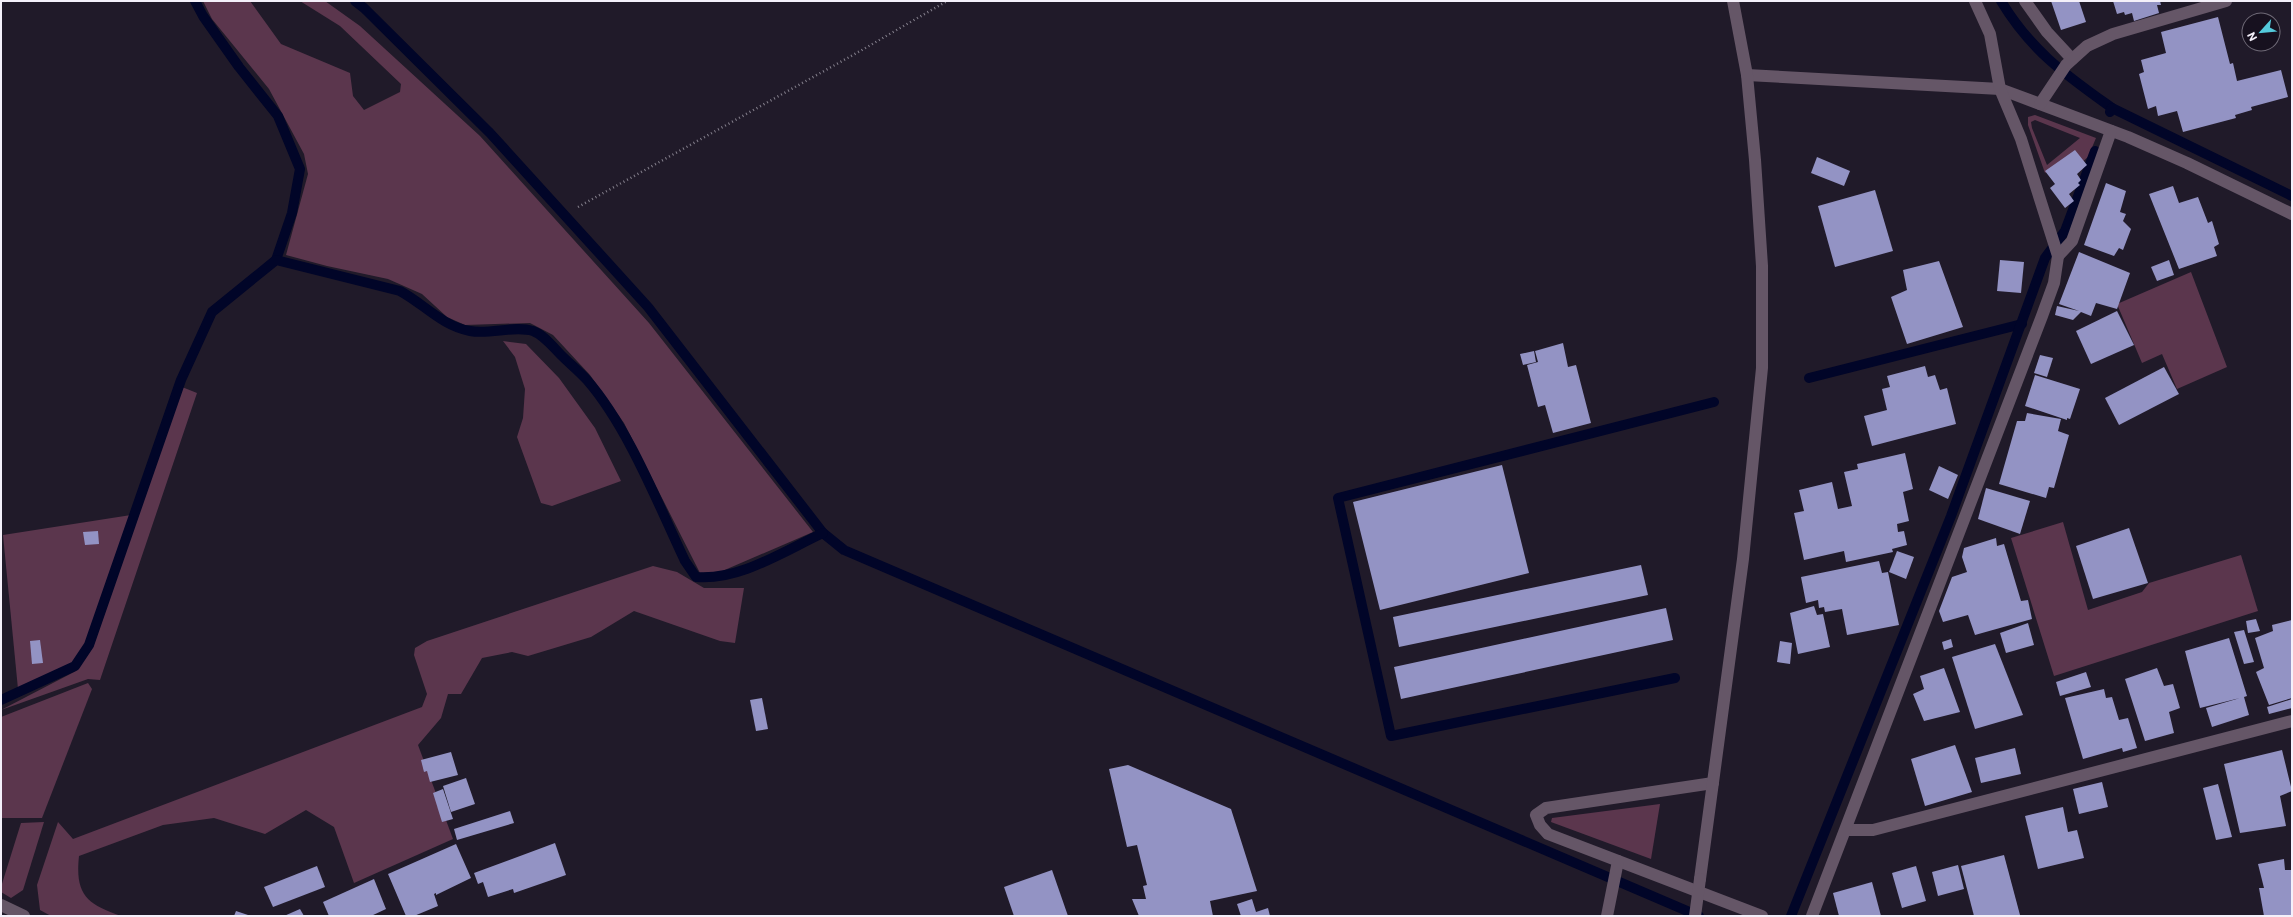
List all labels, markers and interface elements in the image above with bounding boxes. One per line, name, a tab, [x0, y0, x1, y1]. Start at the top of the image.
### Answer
north arrow	[2241, 12, 2281, 52]
text: N	[2244, 30, 2259, 43]

